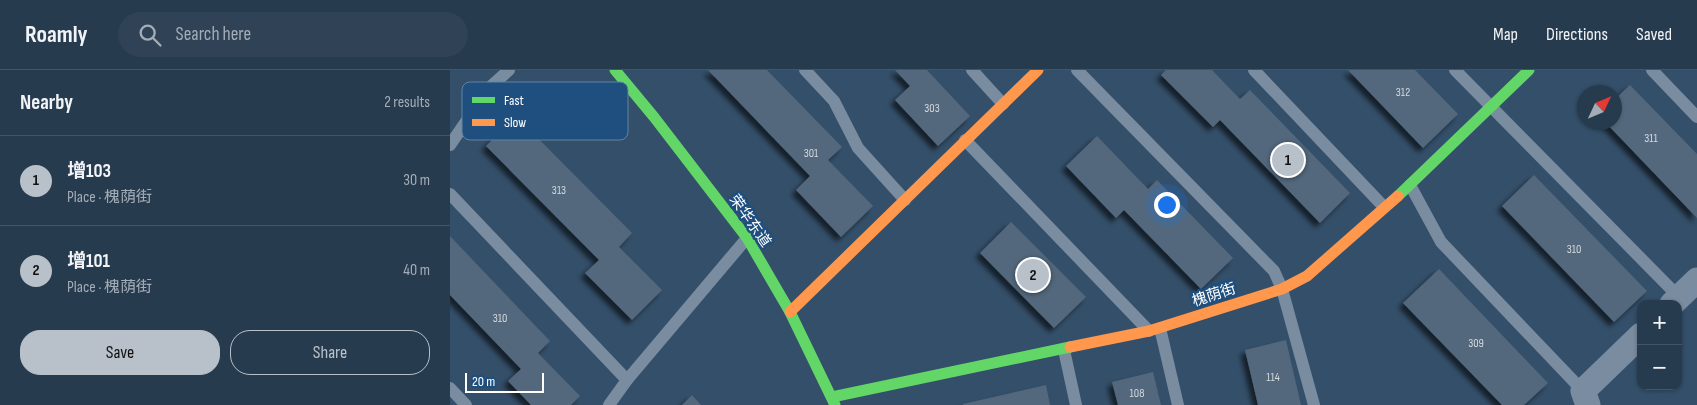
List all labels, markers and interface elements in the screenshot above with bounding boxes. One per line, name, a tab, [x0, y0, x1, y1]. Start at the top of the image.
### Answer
search box	[118, 12, 468, 57]
text: Roamly	[25, 20, 88, 49]
icon: search	[136, 21, 164, 49]
text: Search here	[176, 23, 251, 46]
text: Map	[1493, 24, 1518, 45]
text: Directions	[1546, 24, 1608, 45]
text: Saved	[1636, 24, 1672, 45]
legend	[462, 82, 628, 140]
house number: 312	[1396, 85, 1410, 100]
north arrow	[1577, 85, 1622, 130]
text: Nearby	[20, 90, 73, 115]
text: Fast	[504, 92, 524, 109]
text: 2 results	[384, 93, 430, 112]
house number: 303	[924, 101, 940, 116]
text: Slow	[504, 114, 526, 131]
house number: 311	[1644, 131, 1659, 146]
pin: 1	[1272, 141, 1304, 179]
house number: 301	[804, 146, 819, 161]
text: 增103	[67, 160, 111, 183]
text: 1	[33, 171, 39, 190]
text: 30 m	[403, 171, 430, 190]
house number: 313	[552, 183, 566, 198]
text: Place · 槐荫街	[67, 188, 152, 207]
street label: 荣华东道	[725, 191, 775, 251]
your location	[1154, 192, 1180, 218]
house number: 310	[1567, 242, 1581, 257]
text: 增101	[67, 250, 110, 273]
pin: 2	[1017, 256, 1049, 294]
text: 2	[32, 261, 40, 280]
text: 40 m	[403, 261, 430, 280]
text: Place · 槐荫街	[67, 278, 152, 297]
street label: 槐荫街	[1190, 279, 1238, 311]
map controls	[1637, 300, 1682, 390]
button: +	[1637, 300, 1682, 345]
house number: 310	[493, 311, 507, 326]
button: Save	[20, 330, 220, 375]
button: Share	[230, 330, 430, 375]
house number: 309	[1468, 336, 1484, 351]
button: −	[1637, 345, 1682, 390]
scale bar	[465, 370, 544, 393]
house number: 114	[1266, 370, 1280, 385]
text: 20 m	[472, 373, 495, 390]
house number: 108	[1130, 386, 1144, 401]

